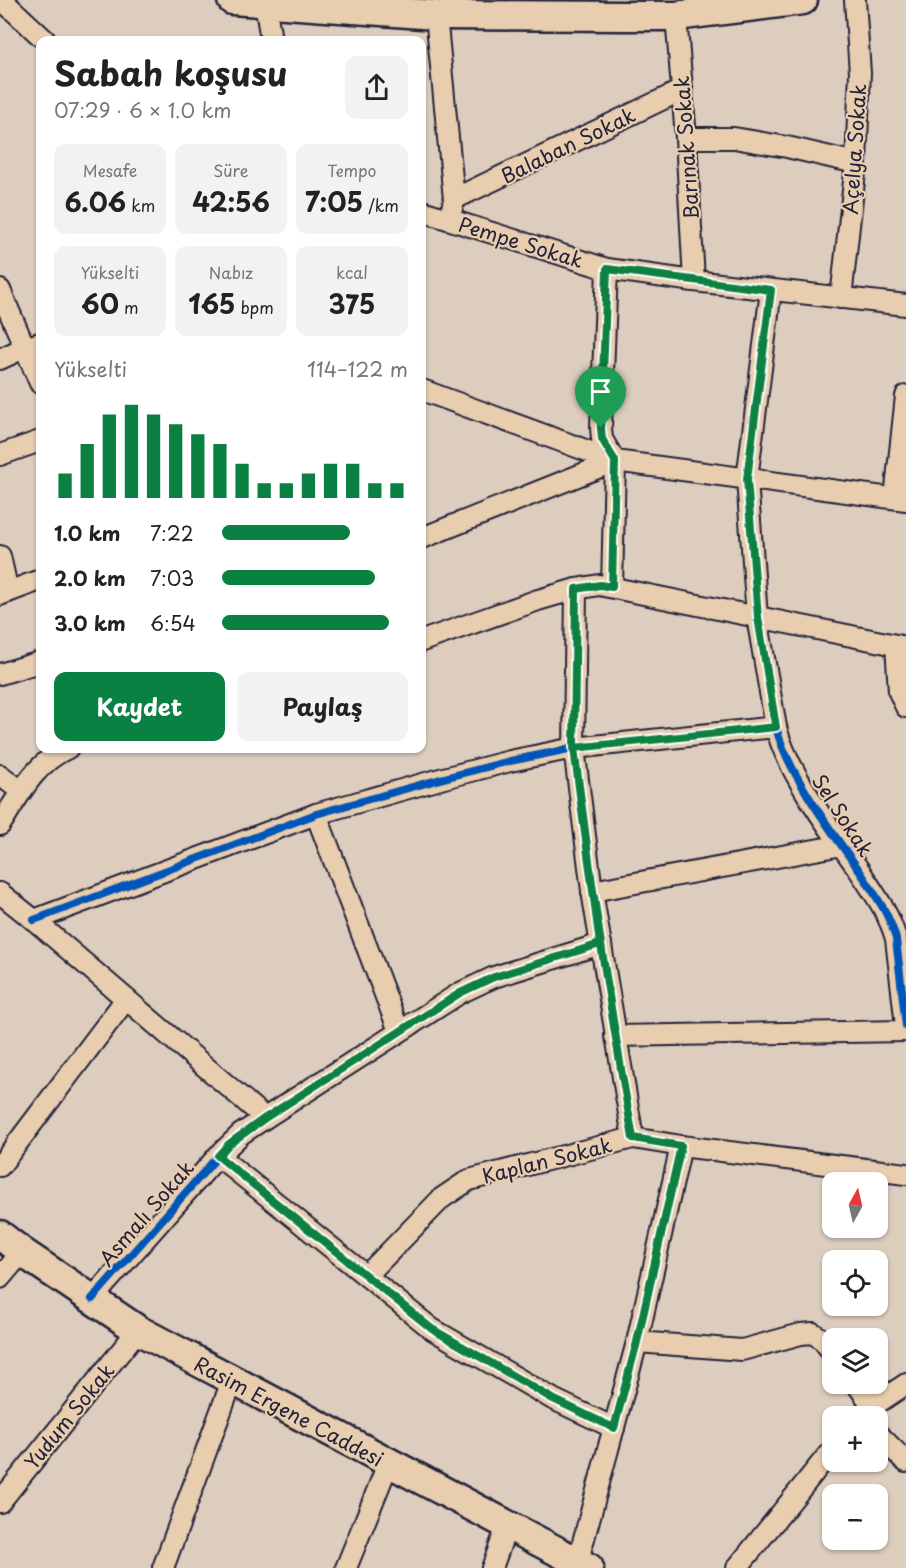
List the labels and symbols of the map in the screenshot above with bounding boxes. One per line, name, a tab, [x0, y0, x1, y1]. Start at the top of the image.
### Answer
street label: Barınak Sokak	[666, 75, 706, 221]
street label: Açelya Sokak	[834, 83, 874, 215]
street label: Balaban Sokak	[496, 99, 640, 191]
street label: Pempe Sokak	[455, 209, 587, 275]
pin	[575, 366, 626, 428]
street label: Sel Sokak	[805, 768, 881, 862]
street label: Kaplan Sokak	[479, 1129, 615, 1191]
street label: Asmalı Sokak	[91, 1153, 201, 1273]
north arrow	[822, 1172, 888, 1238]
street label: Rasim Ergene Caddesi	[189, 1348, 389, 1474]
street label: Yudum Sokak	[17, 1356, 121, 1476]

